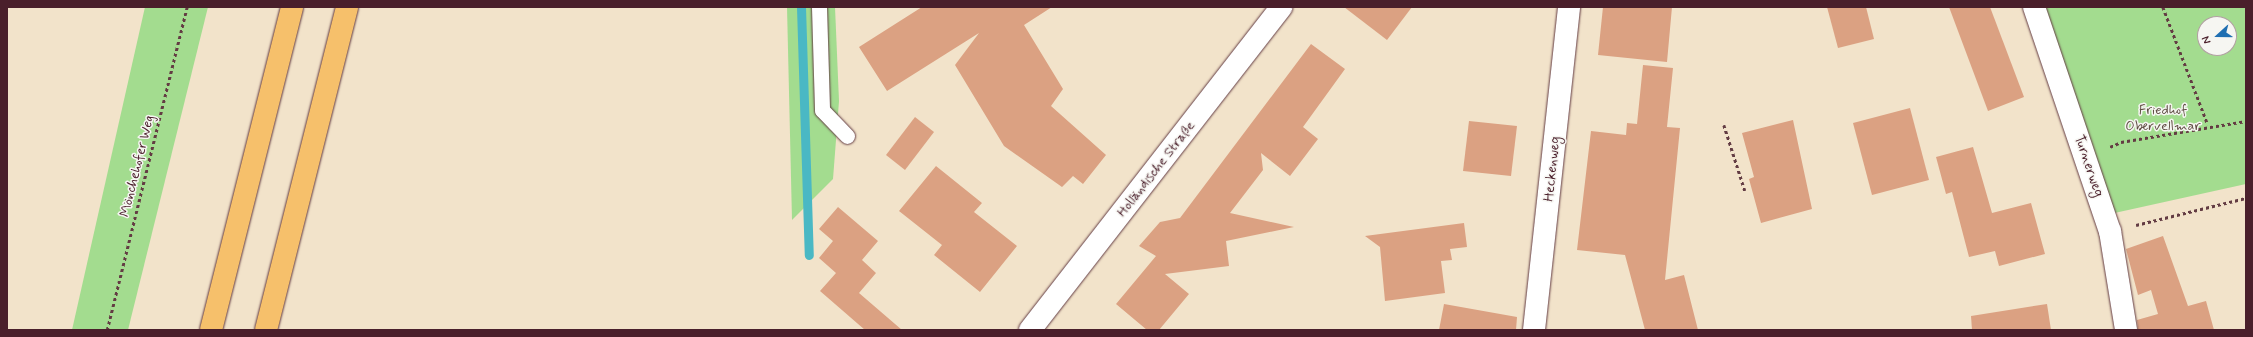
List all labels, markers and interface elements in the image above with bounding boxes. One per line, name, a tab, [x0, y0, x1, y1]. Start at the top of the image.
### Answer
north arrow	[2197, 16, 2237, 56]
text: N	[2199, 34, 2215, 46]
park label: Friedhof Obervellmar	[2125, 102, 2201, 134]
street label: Mönchehofer Weg	[116, 113, 158, 219]
street label: Holländische Straße	[1113, 118, 1199, 220]
street label: Turnerweg	[2071, 133, 2107, 199]
street label: Heckenweg	[1540, 136, 1564, 202]

